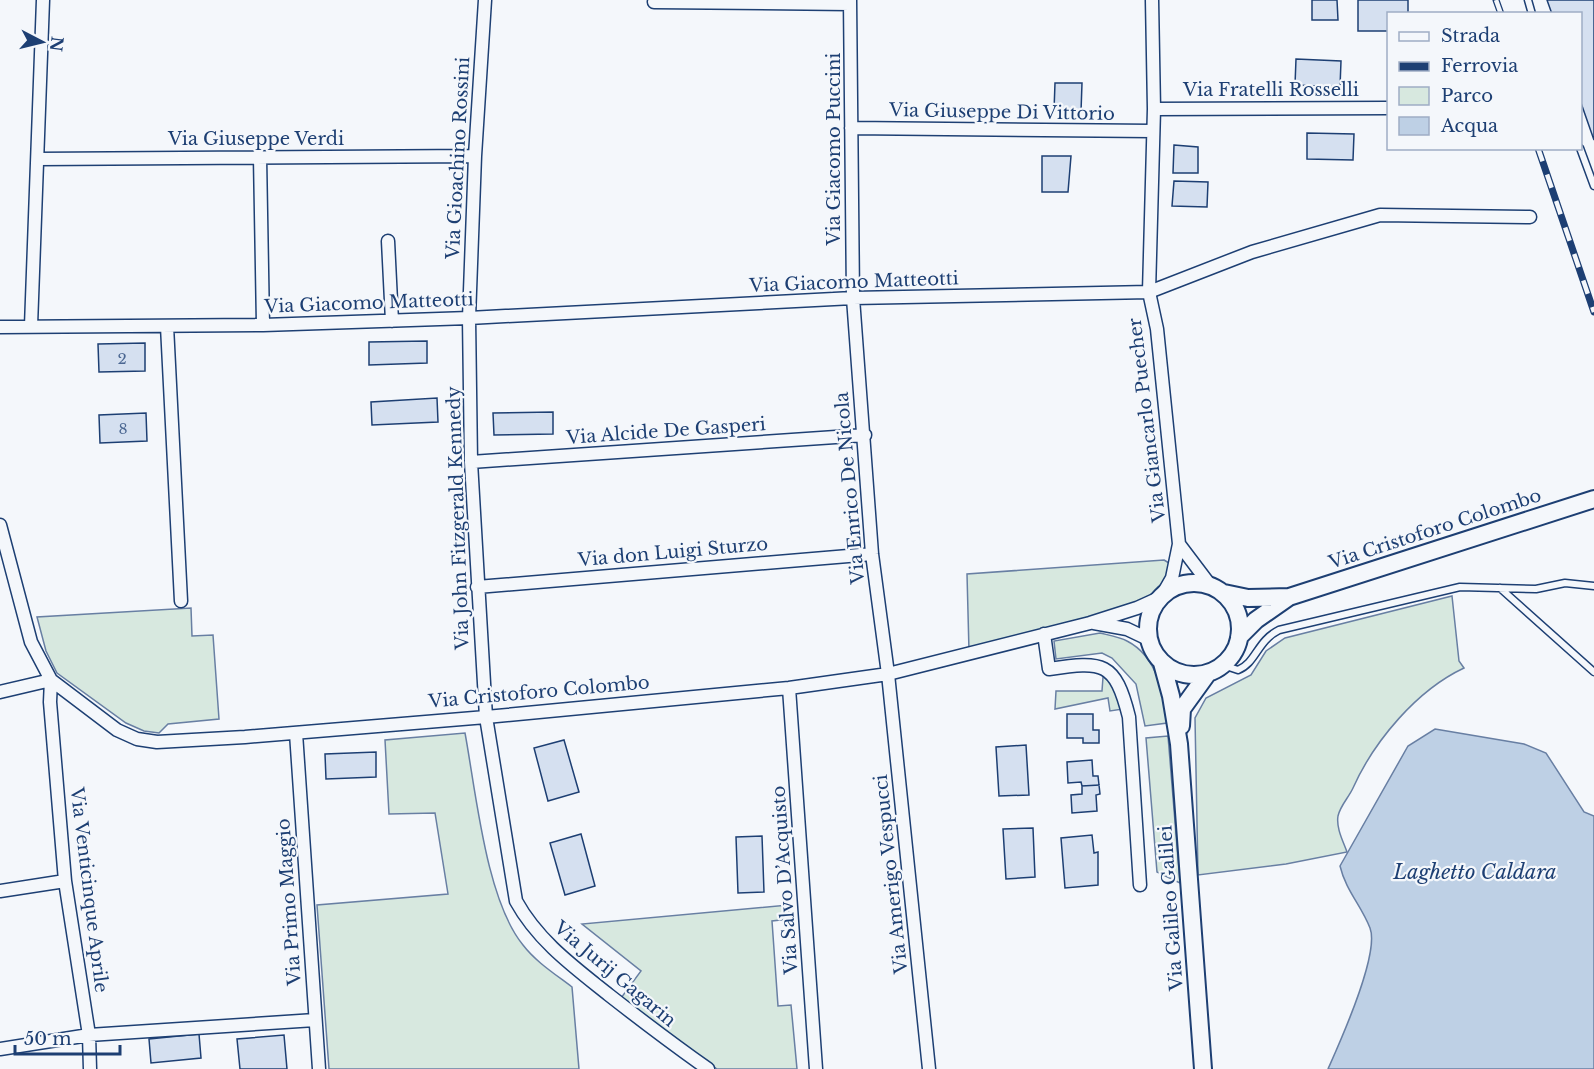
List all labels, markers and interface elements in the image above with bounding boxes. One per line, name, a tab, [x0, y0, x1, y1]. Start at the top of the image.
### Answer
north arrow	[12, 12, 72, 72]
legend	[1387, 12, 1582, 150]
text: Strada	[1441, 25, 1500, 47]
text: N	[46, 35, 68, 53]
street label: Via Giacomo Puccini	[823, 53, 845, 246]
text: Ferrovia	[1441, 55, 1518, 77]
street label: Via Gioachino Rossini	[442, 56, 474, 261]
street label: Via Fratelli Rosselli	[1182, 79, 1359, 101]
text: Parco	[1441, 85, 1493, 107]
street label: Via Giuseppe Di Vittorio	[888, 99, 1115, 125]
text: Acqua	[1440, 115, 1498, 137]
street label: Via Giuseppe Verdi	[167, 128, 344, 150]
street label: Via Giacomo Matteotti	[748, 267, 959, 297]
street label: Via Giacomo Matteotti	[263, 288, 474, 318]
street label: Via Giancarlo Puecher	[1123, 316, 1171, 525]
house number: 2	[117, 349, 127, 368]
street label: Via John Fitzgerald Kennedy	[442, 385, 474, 651]
street label: Via Enrico De Nicola	[831, 391, 869, 586]
street label: Via Alcide De Gasperi	[565, 413, 766, 449]
house number: 8	[118, 419, 128, 438]
street label: Via Cristoforo Colombo	[1325, 484, 1544, 574]
street label: Via don Luigi Sturzo	[576, 533, 769, 571]
street label: Via Cristoforo Colombo	[427, 671, 650, 713]
street label: Via Amerigo Vespucci	[870, 773, 913, 976]
street label: Via Venticinque Aprile	[65, 785, 112, 994]
street label: Via Salvo D’Acquisto	[767, 785, 803, 976]
street label: Via Primo Maggio	[272, 818, 306, 987]
street label: Via Galileo Galilei	[1154, 825, 1188, 992]
water label: Laghetto Caldara	[1392, 860, 1557, 884]
street label: Via Jurij Gagarin	[549, 916, 681, 1031]
scale bar	[15, 1018, 120, 1056]
text: 50 m	[24, 1028, 72, 1050]

